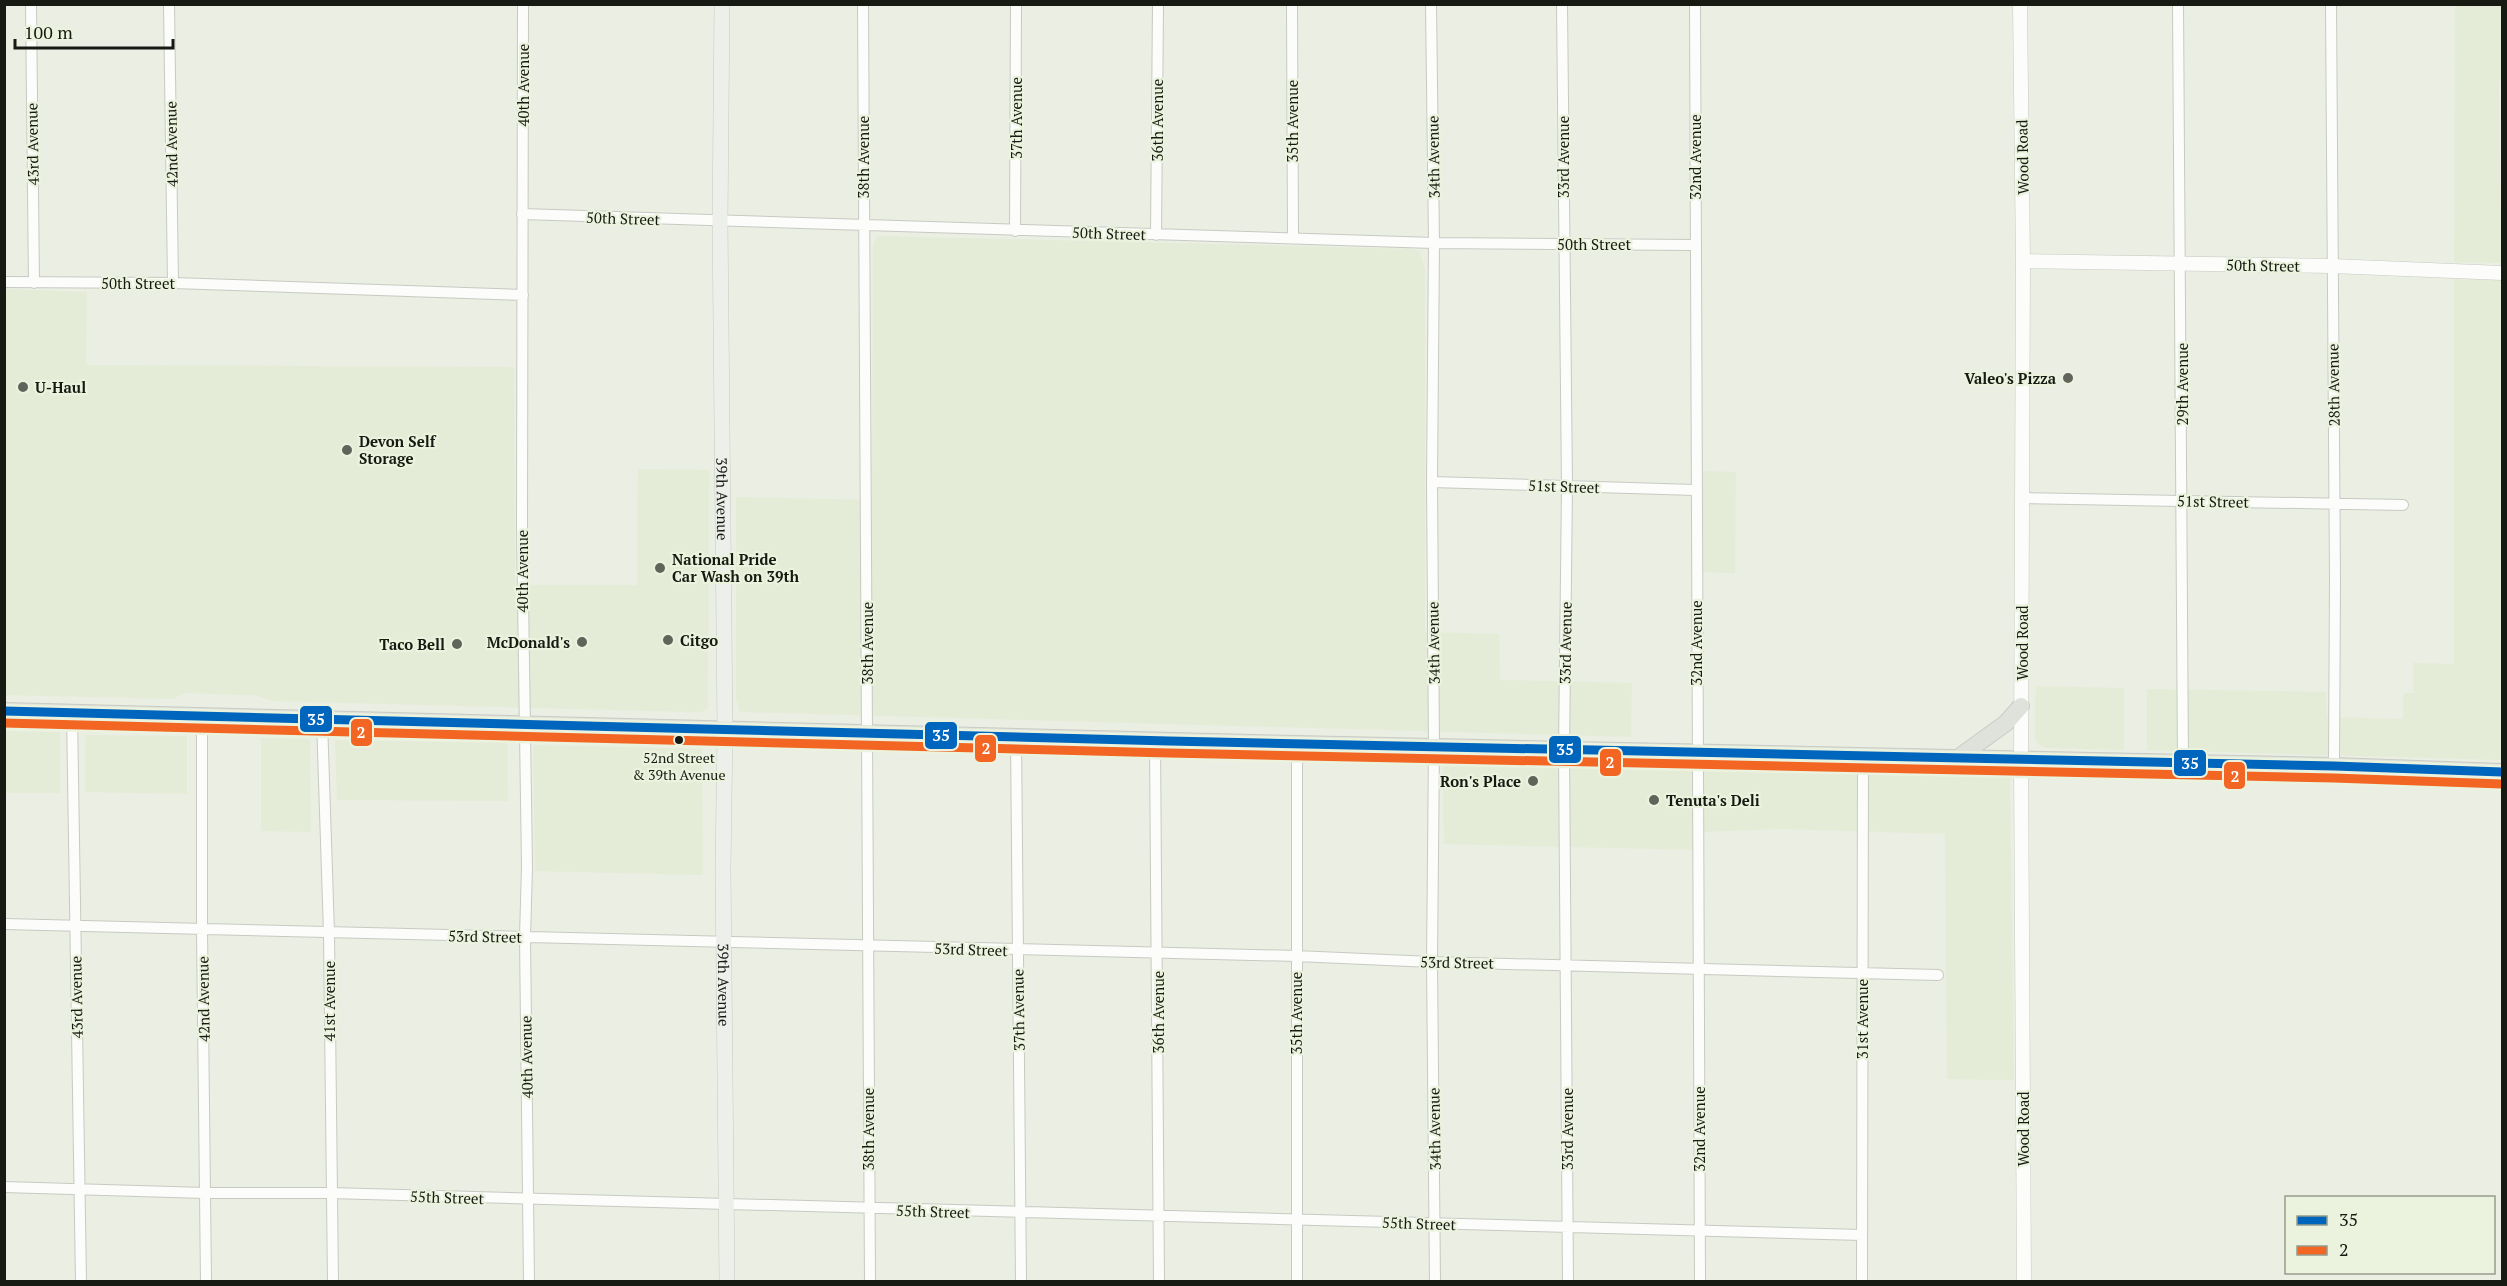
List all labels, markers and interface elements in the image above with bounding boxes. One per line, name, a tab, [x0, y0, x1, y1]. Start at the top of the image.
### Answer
scale bar	[15, 12, 172, 50]
text: 100 m	[24, 20, 73, 44]
street label: 40th Avenue	[513, 44, 533, 126]
street label: 37th Avenue	[1006, 77, 1026, 159]
street label: 36th Avenue	[1147, 79, 1167, 161]
street label: 35th Avenue	[1282, 80, 1302, 162]
street label: 42nd Avenue	[160, 101, 182, 187]
street label: 43rd Avenue	[21, 103, 43, 185]
street label: 32nd Avenue	[1685, 114, 1705, 200]
street label: 34th Avenue	[1422, 115, 1444, 199]
street label: 38th Avenue	[853, 116, 873, 198]
street label: 33rd Avenue	[1553, 116, 1573, 198]
street label: Wood Road	[2011, 119, 2033, 195]
street label: 50th Street	[586, 207, 661, 229]
street label: 50th Street	[1072, 222, 1147, 244]
street label: 50th Street	[1557, 234, 1631, 254]
street label: 50th Street	[2226, 254, 2301, 276]
street label: 50th Street	[101, 273, 175, 293]
street label: 29th Avenue	[2172, 343, 2192, 425]
street label: 28th Avenue	[2322, 343, 2344, 427]
place label: Valeo's Pizza	[1964, 368, 2057, 388]
marker: Valeo's Pizza	[2061, 371, 2075, 385]
place label: U-Haul	[35, 377, 86, 397]
marker: U-Haul	[16, 380, 30, 394]
place label: Devon Self Storage	[359, 431, 437, 468]
marker: Devon Self Storage	[340, 443, 354, 457]
street label: 39th Avenue	[712, 457, 733, 541]
street label: 51st Street	[1528, 475, 1601, 497]
street label: 51st Street	[2177, 490, 2249, 512]
street label: 40th Avenue	[512, 530, 532, 612]
place label: National Pride Car Wash on 39th	[672, 549, 799, 586]
marker: National Pride Car Wash on 39th	[653, 561, 667, 575]
street label: 32nd Avenue	[1686, 600, 1706, 686]
street label: 34th Avenue	[1422, 601, 1444, 685]
street label: 38th Avenue	[857, 602, 877, 684]
street label: 33rd Avenue	[1554, 602, 1576, 684]
street label: Wood Road	[2012, 605, 2032, 681]
place label: Citgo	[680, 630, 718, 650]
place label: McDonald's	[487, 632, 570, 652]
marker: Citgo	[661, 633, 675, 647]
place label: Taco Bell	[379, 634, 445, 654]
marker: McDonald's	[575, 635, 589, 649]
marker: Taco Bell	[450, 637, 464, 651]
line badge: 35	[299, 705, 333, 733]
text: 35	[307, 708, 325, 730]
line badge: 2	[350, 718, 373, 747]
text: 2	[356, 721, 366, 743]
line badge: 35	[924, 721, 958, 750]
text: 35	[932, 724, 950, 746]
marker: 52nd Street & 39th Avenue	[673, 734, 685, 746]
line badge: 2	[974, 734, 997, 763]
line badge: 35	[1548, 735, 1582, 764]
text: 2	[981, 737, 991, 759]
text: 35	[1556, 738, 1574, 760]
place label: 52nd Street & 39th Avenue	[633, 748, 725, 784]
line badge: 2	[1599, 748, 1622, 777]
line badge: 35	[2173, 749, 2207, 777]
text: 2	[1605, 751, 1615, 773]
text: 35	[2181, 752, 2199, 774]
line badge: 2	[2223, 761, 2246, 790]
text: 2	[2230, 765, 2240, 787]
place label: Ron's Place	[1440, 771, 1521, 791]
marker: Ron's Place	[1526, 774, 1540, 788]
place label: Tenuta's Deli	[1666, 790, 1760, 810]
marker: Tenuta's Deli	[1647, 793, 1661, 807]
street label: 53rd Street	[448, 925, 522, 947]
street label: 53rd Street	[934, 938, 1009, 960]
street label: 39th Avenue	[714, 943, 735, 1027]
street label: 53rd Street	[1420, 951, 1494, 973]
street label: 43rd Avenue	[65, 956, 87, 1038]
street label: 42nd Avenue	[192, 956, 214, 1042]
street label: 41st Avenue	[319, 961, 339, 1041]
street label: 37th Avenue	[1007, 969, 1029, 1051]
street label: 36th Avenue	[1148, 971, 1168, 1053]
street label: 35th Avenue	[1286, 972, 1306, 1054]
street label: 31st Avenue	[1852, 979, 1872, 1059]
street label: 40th Avenue	[515, 1015, 537, 1099]
street label: 32nd Avenue	[1689, 1086, 1709, 1172]
street label: 34th Avenue	[1423, 1087, 1445, 1171]
street label: 38th Avenue	[858, 1088, 878, 1170]
street label: 33rd Avenue	[1557, 1088, 1577, 1170]
street label: Wood Road	[2013, 1091, 2033, 1167]
street label: 55th Street	[410, 1186, 485, 1208]
legend	[2285, 1196, 2495, 1274]
street label: 55th Street	[896, 1200, 971, 1222]
text: 35	[2339, 1207, 2358, 1231]
street label: 55th Street	[1382, 1212, 1457, 1234]
text: 2	[2339, 1237, 2349, 1261]

